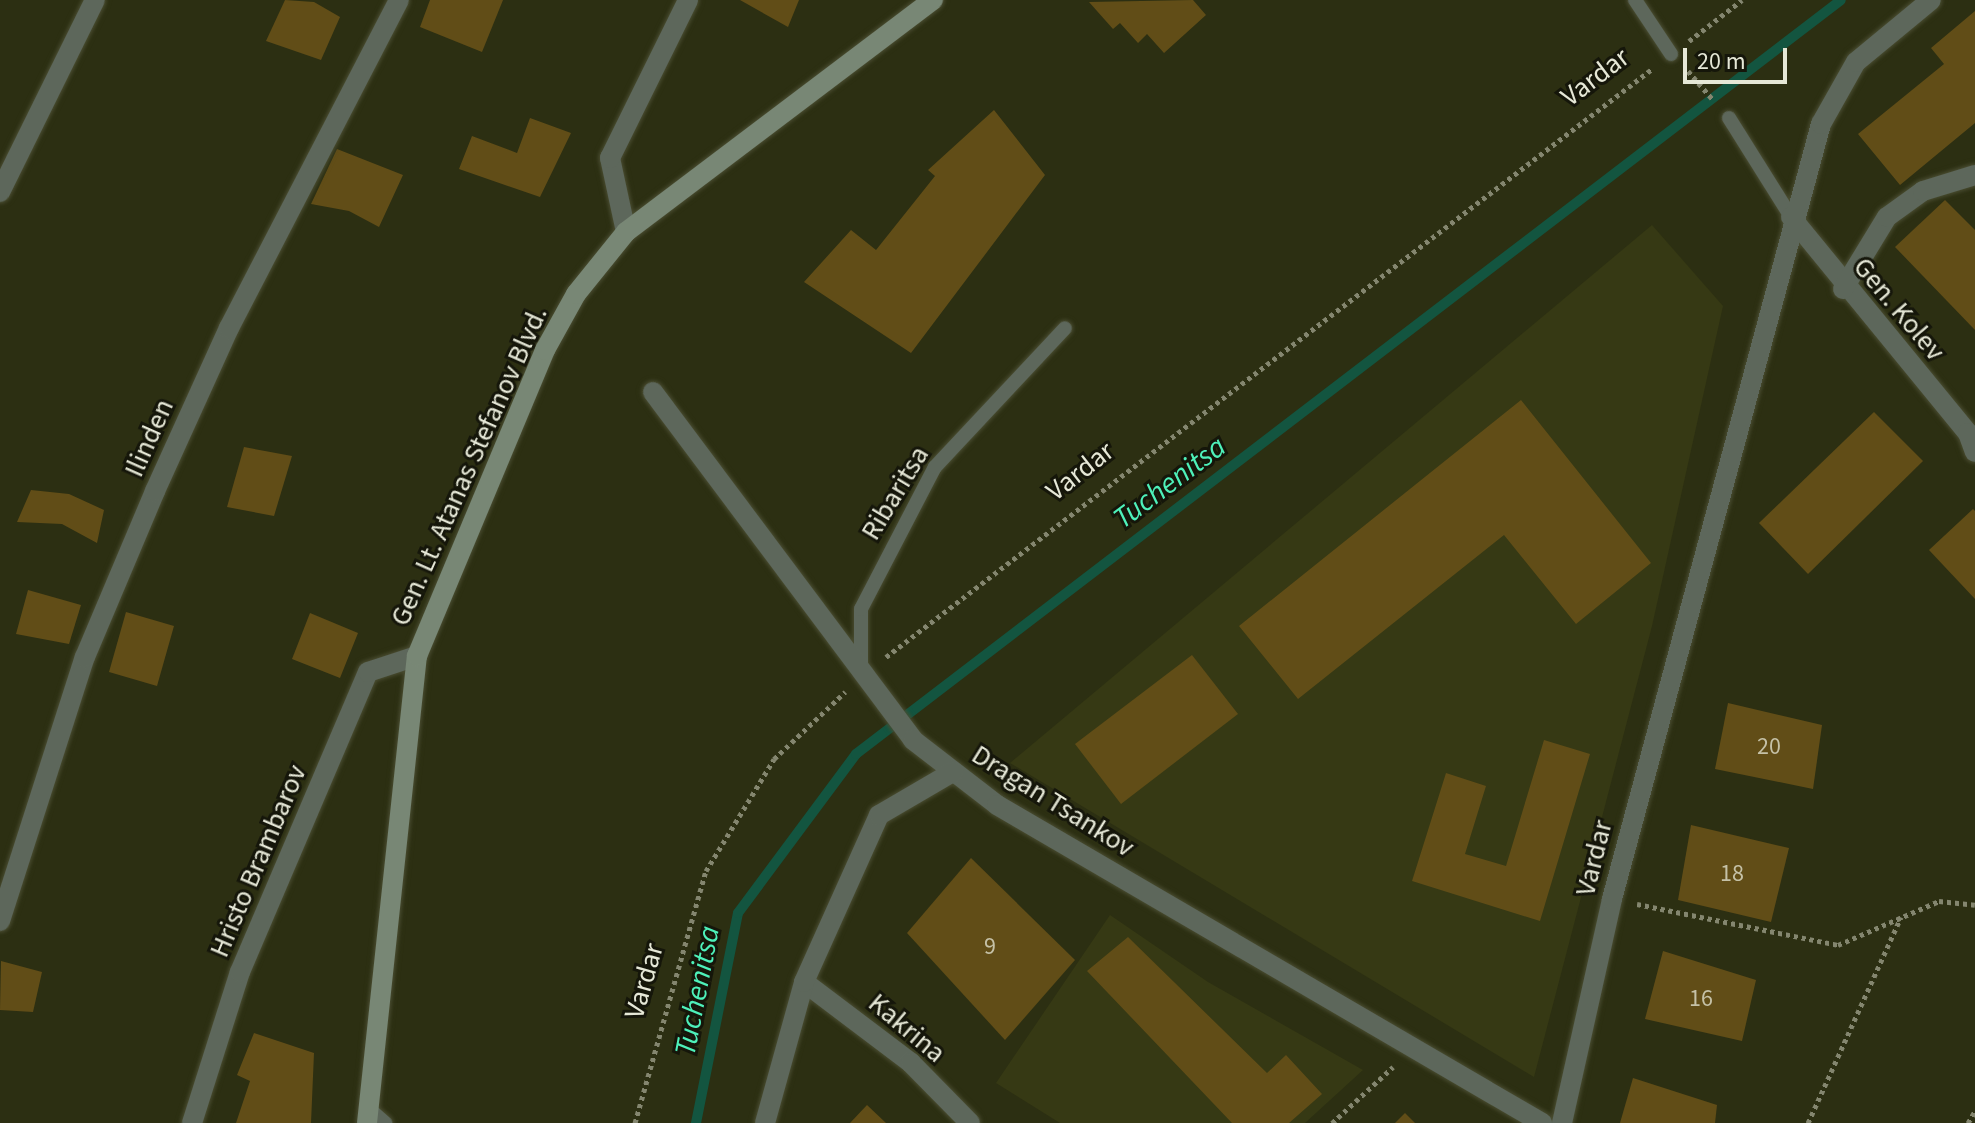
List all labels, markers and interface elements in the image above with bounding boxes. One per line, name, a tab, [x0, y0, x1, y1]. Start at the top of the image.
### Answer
scale bar	[1687, 32, 1791, 82]
street label: Vardar	[1554, 40, 1636, 114]
text: 20 m	[1697, 44, 1746, 79]
street label: Gen. Kolev	[1846, 251, 1952, 367]
street label: Gen. Lt. Atanas Stefanov Blvd.	[383, 301, 555, 631]
street label: Ilinden	[117, 394, 181, 482]
water label: Tuchenitsa	[1107, 429, 1233, 537]
street label: Vardar	[1039, 434, 1121, 508]
street label: Ribaritsa	[854, 440, 936, 546]
house number: 20	[1757, 733, 1781, 761]
street label: Dragan Tsankov	[966, 738, 1140, 864]
street label: Hristo Brambarov	[202, 760, 314, 962]
street label: Vardar	[1568, 817, 1620, 899]
house number: 18	[1720, 860, 1744, 888]
water label: Tuchenitsa	[668, 923, 728, 1059]
house number: 9	[984, 933, 996, 961]
street label: Vardar	[617, 939, 671, 1023]
house number: 16	[1689, 985, 1713, 1013]
street label: Kakrina	[862, 986, 952, 1070]

